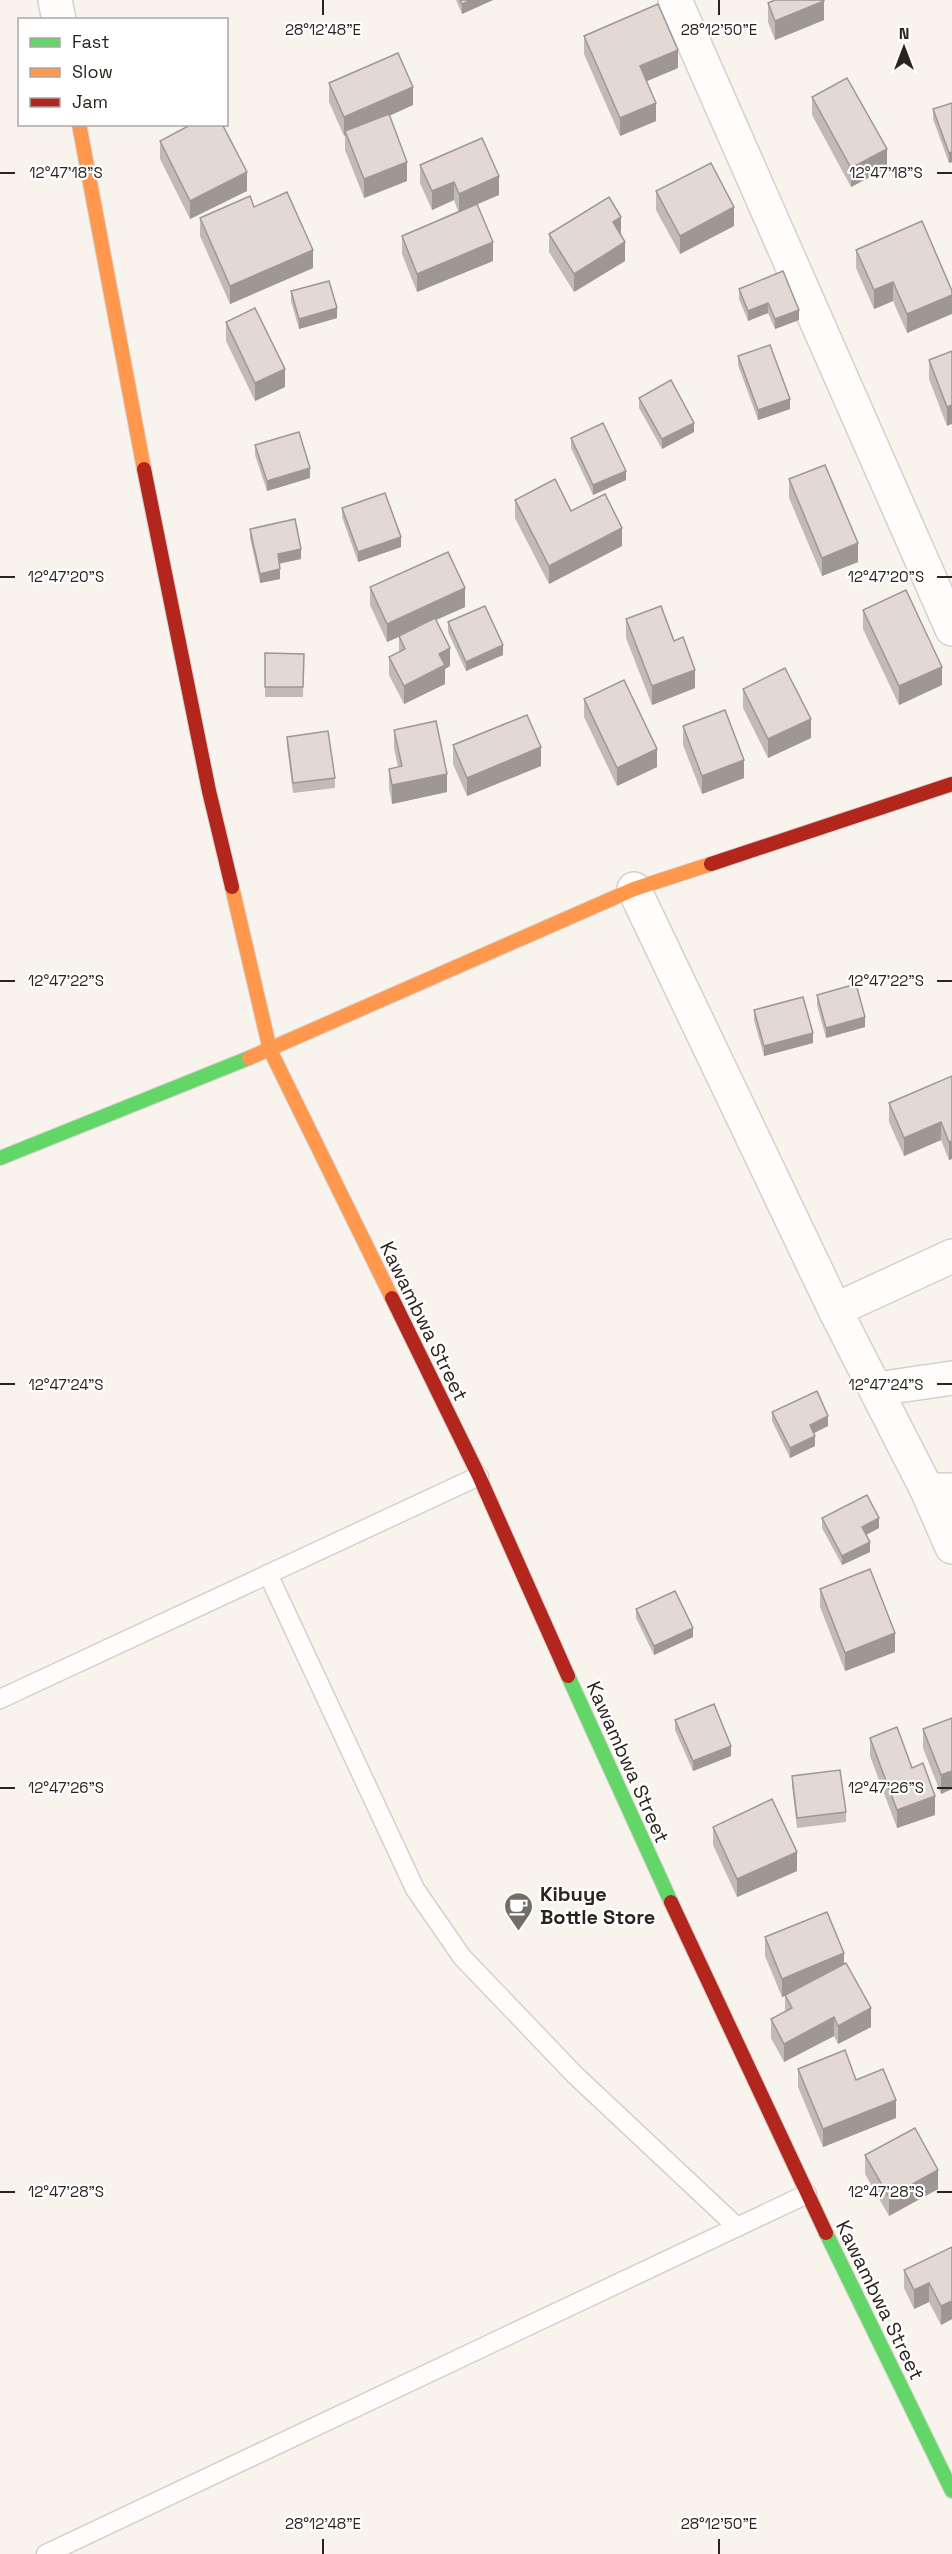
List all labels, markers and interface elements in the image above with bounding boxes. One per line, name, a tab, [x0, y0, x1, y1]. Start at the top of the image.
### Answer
legend	[18, 18, 228, 126]
north arrow	[874, 18, 934, 78]
text: 28°12'48"E	[285, 20, 361, 39]
text: 28°12'50"E	[681, 20, 757, 39]
text: N	[899, 23, 909, 44]
text: Fast	[72, 30, 109, 53]
text: Slow	[72, 60, 113, 83]
text: Jam	[72, 90, 108, 113]
text: 12°47'18"S	[29, 163, 103, 182]
text: 12°47'18"S	[849, 163, 923, 182]
text: 12°47'20"S	[28, 567, 104, 586]
text: 12°47'20"S	[848, 567, 924, 586]
text: 12°47'22"S	[28, 971, 104, 990]
text: 12°47'22"S	[848, 971, 924, 990]
street label: Kawambwa Street	[374, 1237, 474, 1405]
text: 12°47'24"S	[28, 1375, 104, 1394]
text: 12°47'24"S	[848, 1375, 924, 1394]
street label: Kawambwa Street	[581, 1677, 675, 1847]
text: 12°47'26"S	[28, 1778, 104, 1797]
text: 12°47'26"S	[848, 1778, 924, 1797]
place label: Kibuye Bottle Store	[540, 1881, 655, 1930]
cafe icon: Kibuye Bottle Store	[503, 1890, 535, 1932]
text: 12°47'28"S	[28, 2182, 104, 2201]
text: 12°47'28"S	[848, 2182, 924, 2201]
street label: Kawambwa Street	[830, 2216, 930, 2384]
text: 28°12'48"E	[285, 2514, 361, 2533]
text: 28°12'50"E	[681, 2514, 757, 2533]

